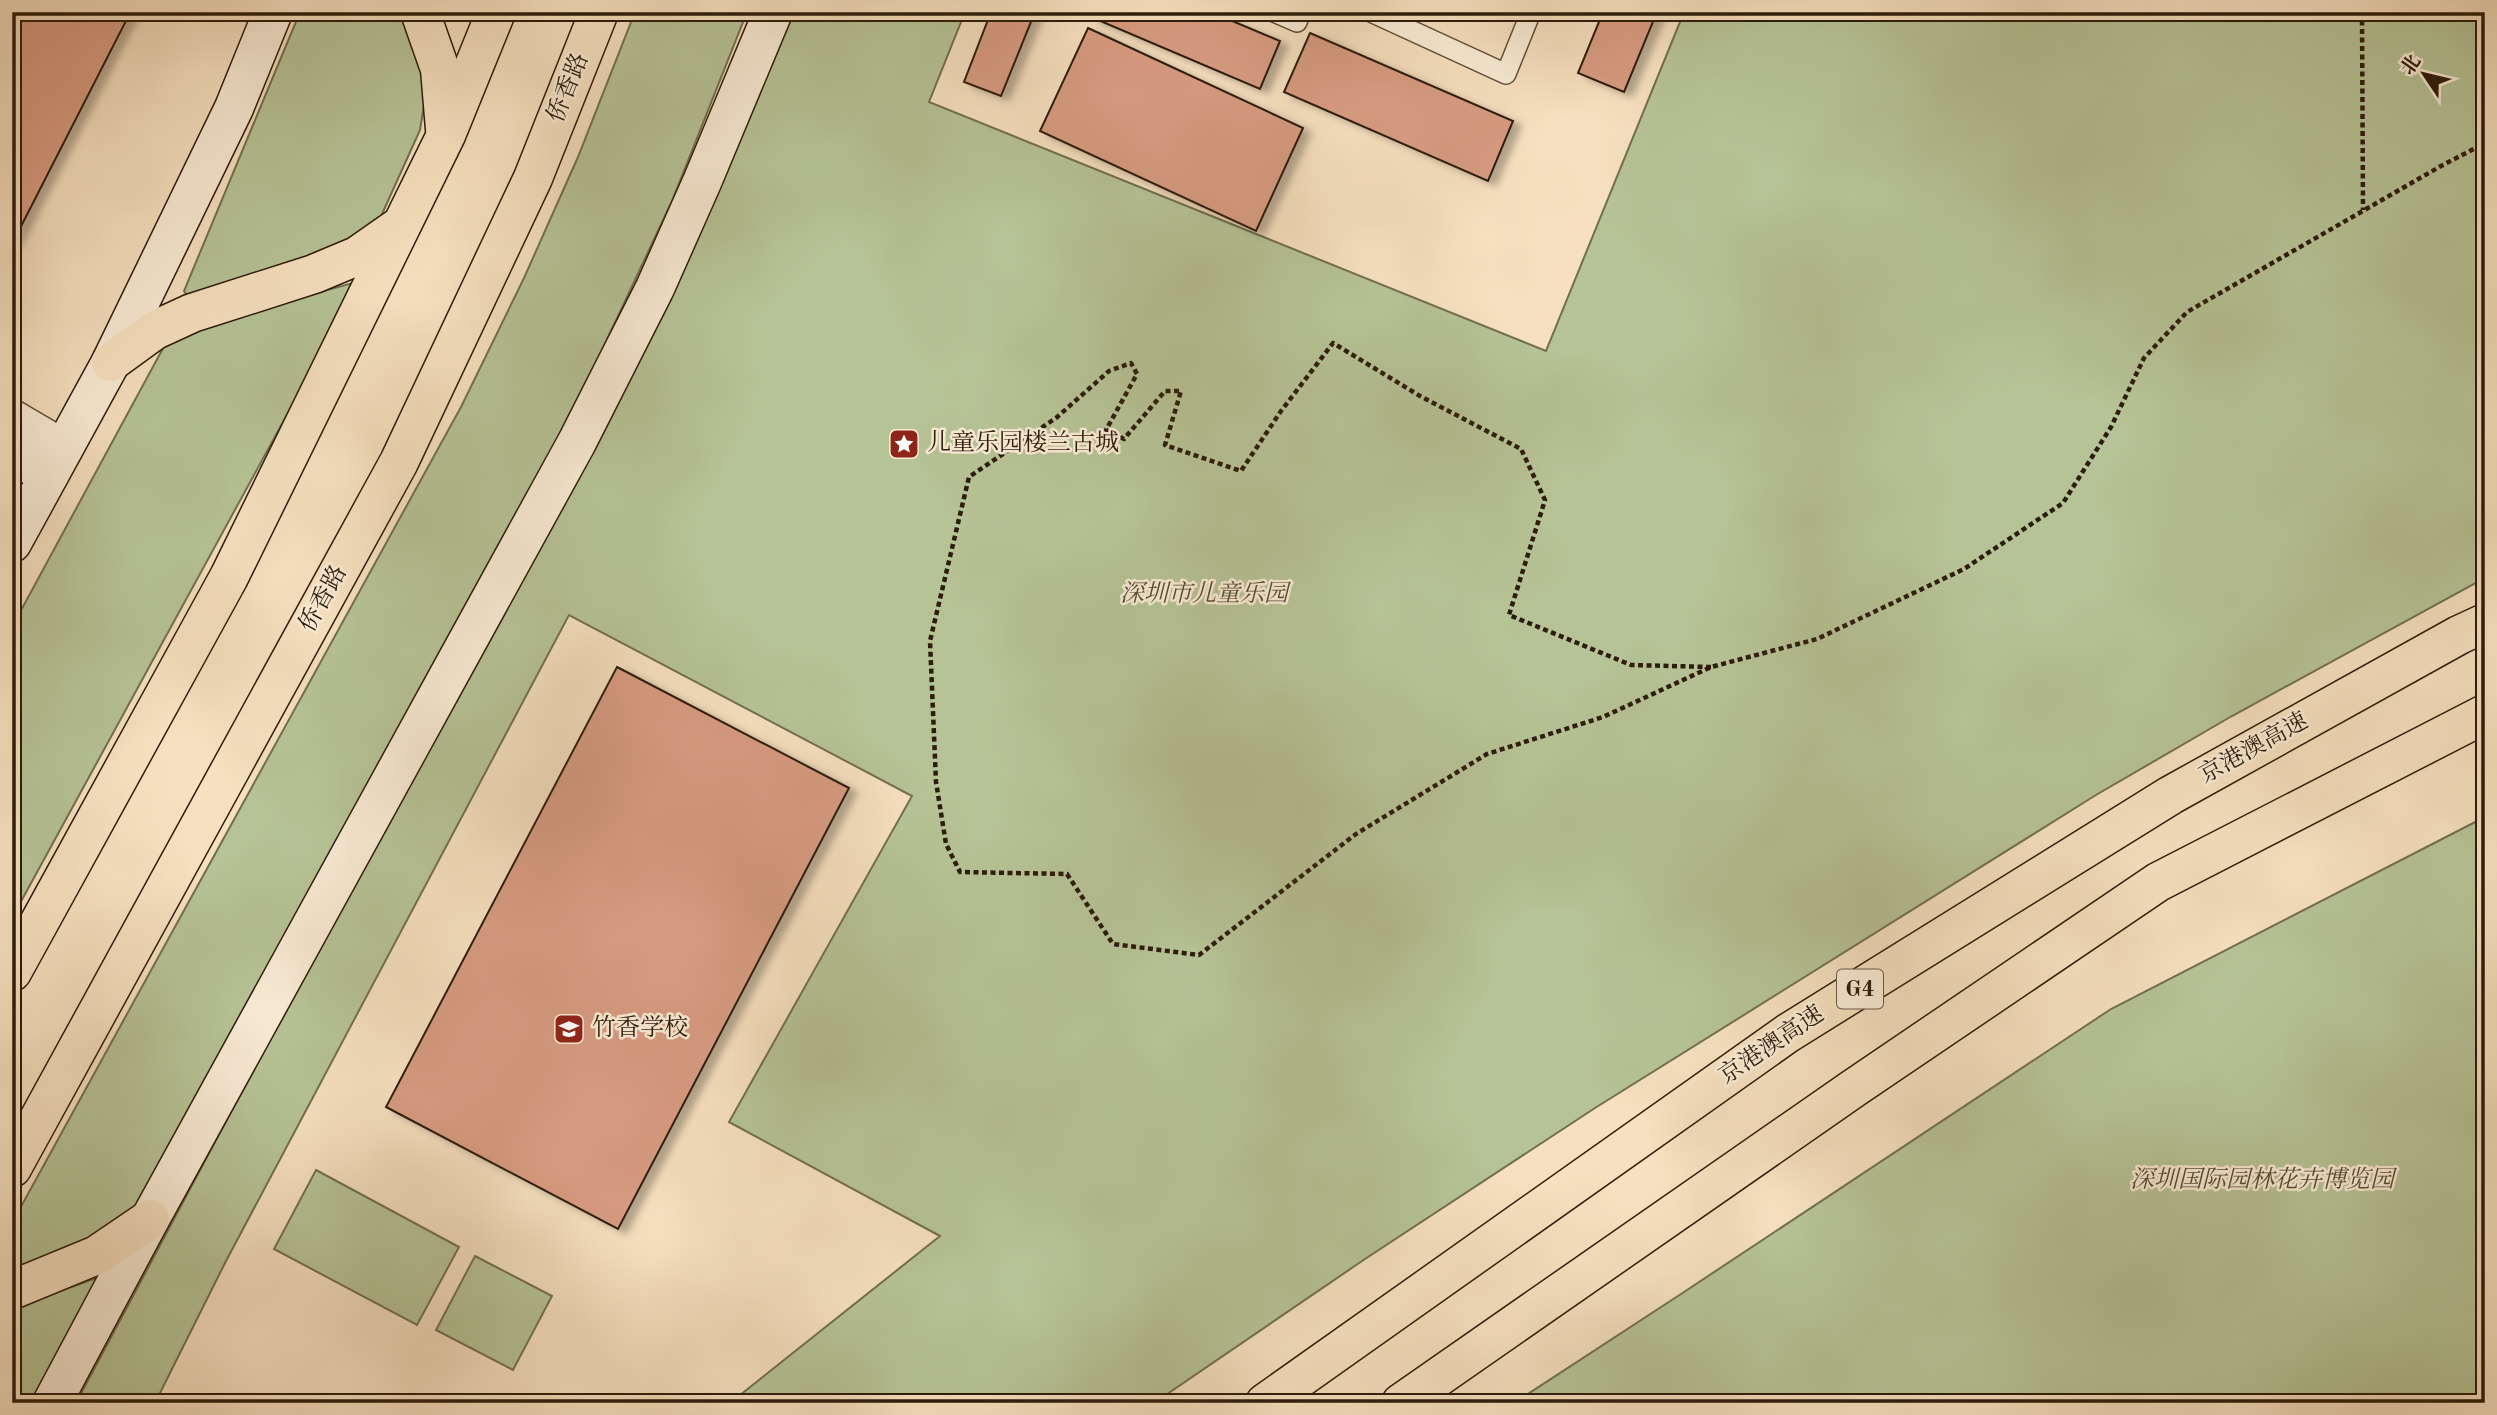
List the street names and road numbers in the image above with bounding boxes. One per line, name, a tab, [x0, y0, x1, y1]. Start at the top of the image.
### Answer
street label: 侨香路	[542, 49, 594, 126]
street label: 侨香路	[293, 560, 352, 636]
street label: 京港澳高速	[2194, 707, 2312, 789]
road number: G4	[1837, 970, 1883, 1008]
street label: 京港澳高速	[1714, 1000, 1828, 1090]

